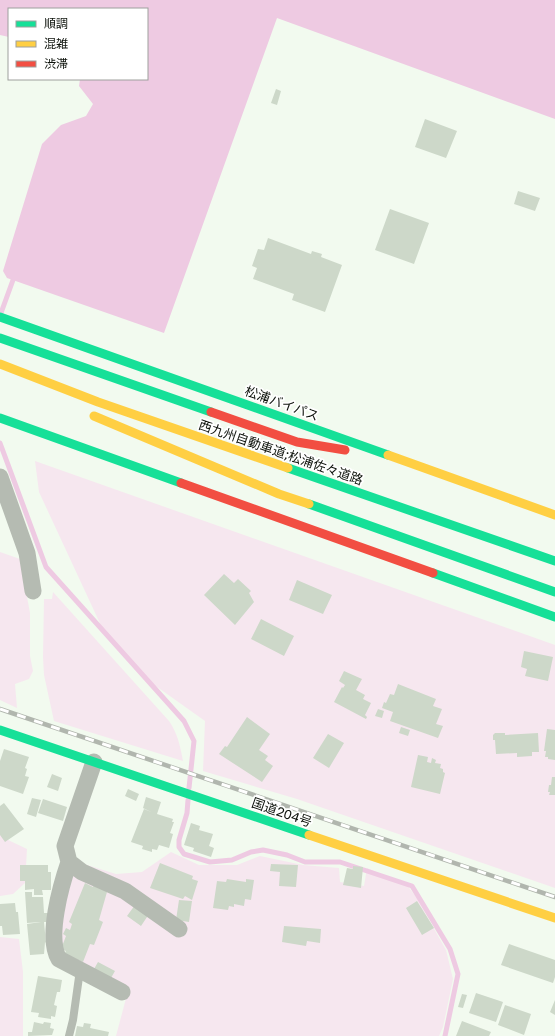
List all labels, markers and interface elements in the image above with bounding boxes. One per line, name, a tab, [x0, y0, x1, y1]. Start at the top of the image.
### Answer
legend	[8, 8, 148, 80]
text: 順調	[44, 16, 68, 31]
text: 混雑	[44, 36, 68, 51]
text: 渋滞	[44, 56, 68, 71]
street label: 松浦バイパス	[243, 382, 321, 424]
street label: 西九州自動車道;松浦佐々道路	[197, 416, 365, 488]
street label: 国道204号	[250, 794, 314, 830]

